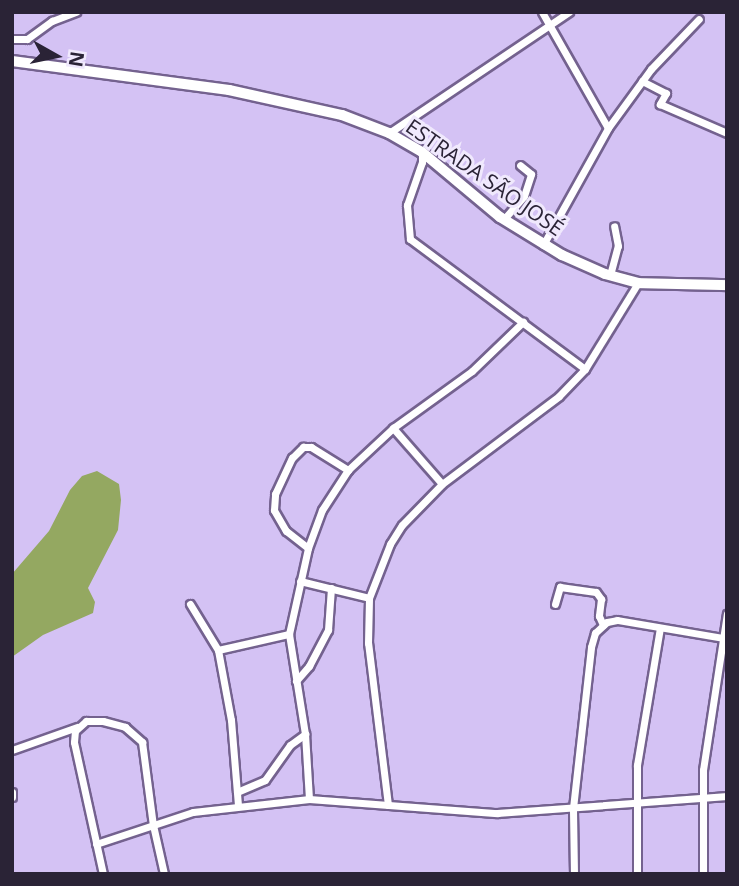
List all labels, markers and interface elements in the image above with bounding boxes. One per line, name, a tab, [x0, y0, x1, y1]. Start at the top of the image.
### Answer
north arrow	[21, 21, 91, 91]
text: N	[63, 50, 91, 69]
street label: ESTRADA SÃO JOSÉ	[401, 113, 569, 241]

